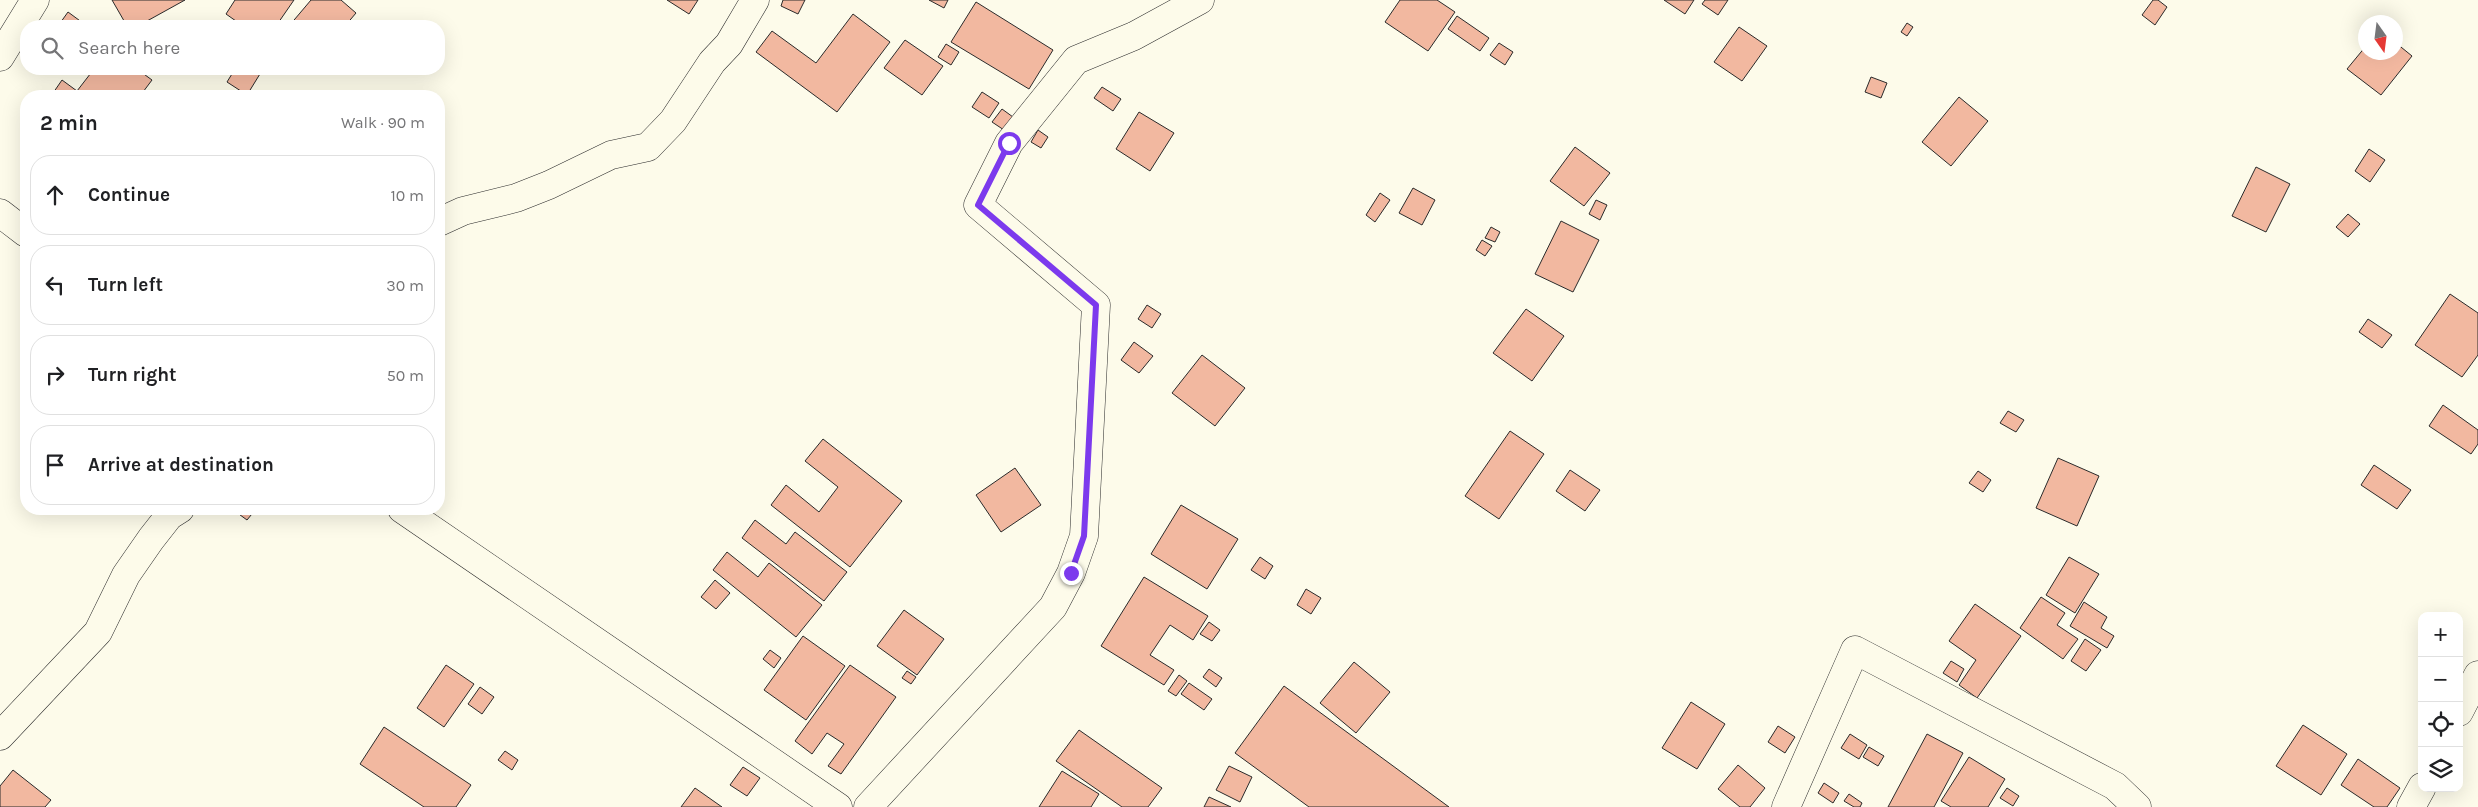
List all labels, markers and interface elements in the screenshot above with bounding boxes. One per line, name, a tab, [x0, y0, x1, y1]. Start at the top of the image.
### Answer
north arrow	[2358, 15, 2403, 60]
search box	[20, 20, 445, 75]
icon: search	[38, 34, 66, 62]
text: Search here	[78, 37, 180, 59]
text: 2 min	[40, 111, 98, 135]
text: Walk · 90 m	[341, 113, 425, 132]
route start	[998, 132, 1021, 155]
icon: ahead	[41, 181, 69, 209]
text: Continue	[88, 184, 170, 206]
text: 10 m	[390, 186, 424, 205]
icon: left	[41, 271, 69, 299]
text: Turn left	[88, 274, 163, 296]
text: 30 m	[386, 276, 424, 295]
icon: right	[41, 361, 69, 389]
text: Turn right	[88, 364, 177, 386]
text: 50 m	[387, 366, 424, 385]
icon: arrive	[41, 451, 69, 479]
text: Arrive at destination	[88, 454, 274, 476]
route end	[1060, 562, 1083, 585]
map controls	[2418, 612, 2463, 792]
button: +	[2418, 612, 2463, 657]
button: −	[2418, 657, 2463, 702]
button: locate	[2418, 702, 2463, 747]
button: layers	[2418, 747, 2463, 792]

